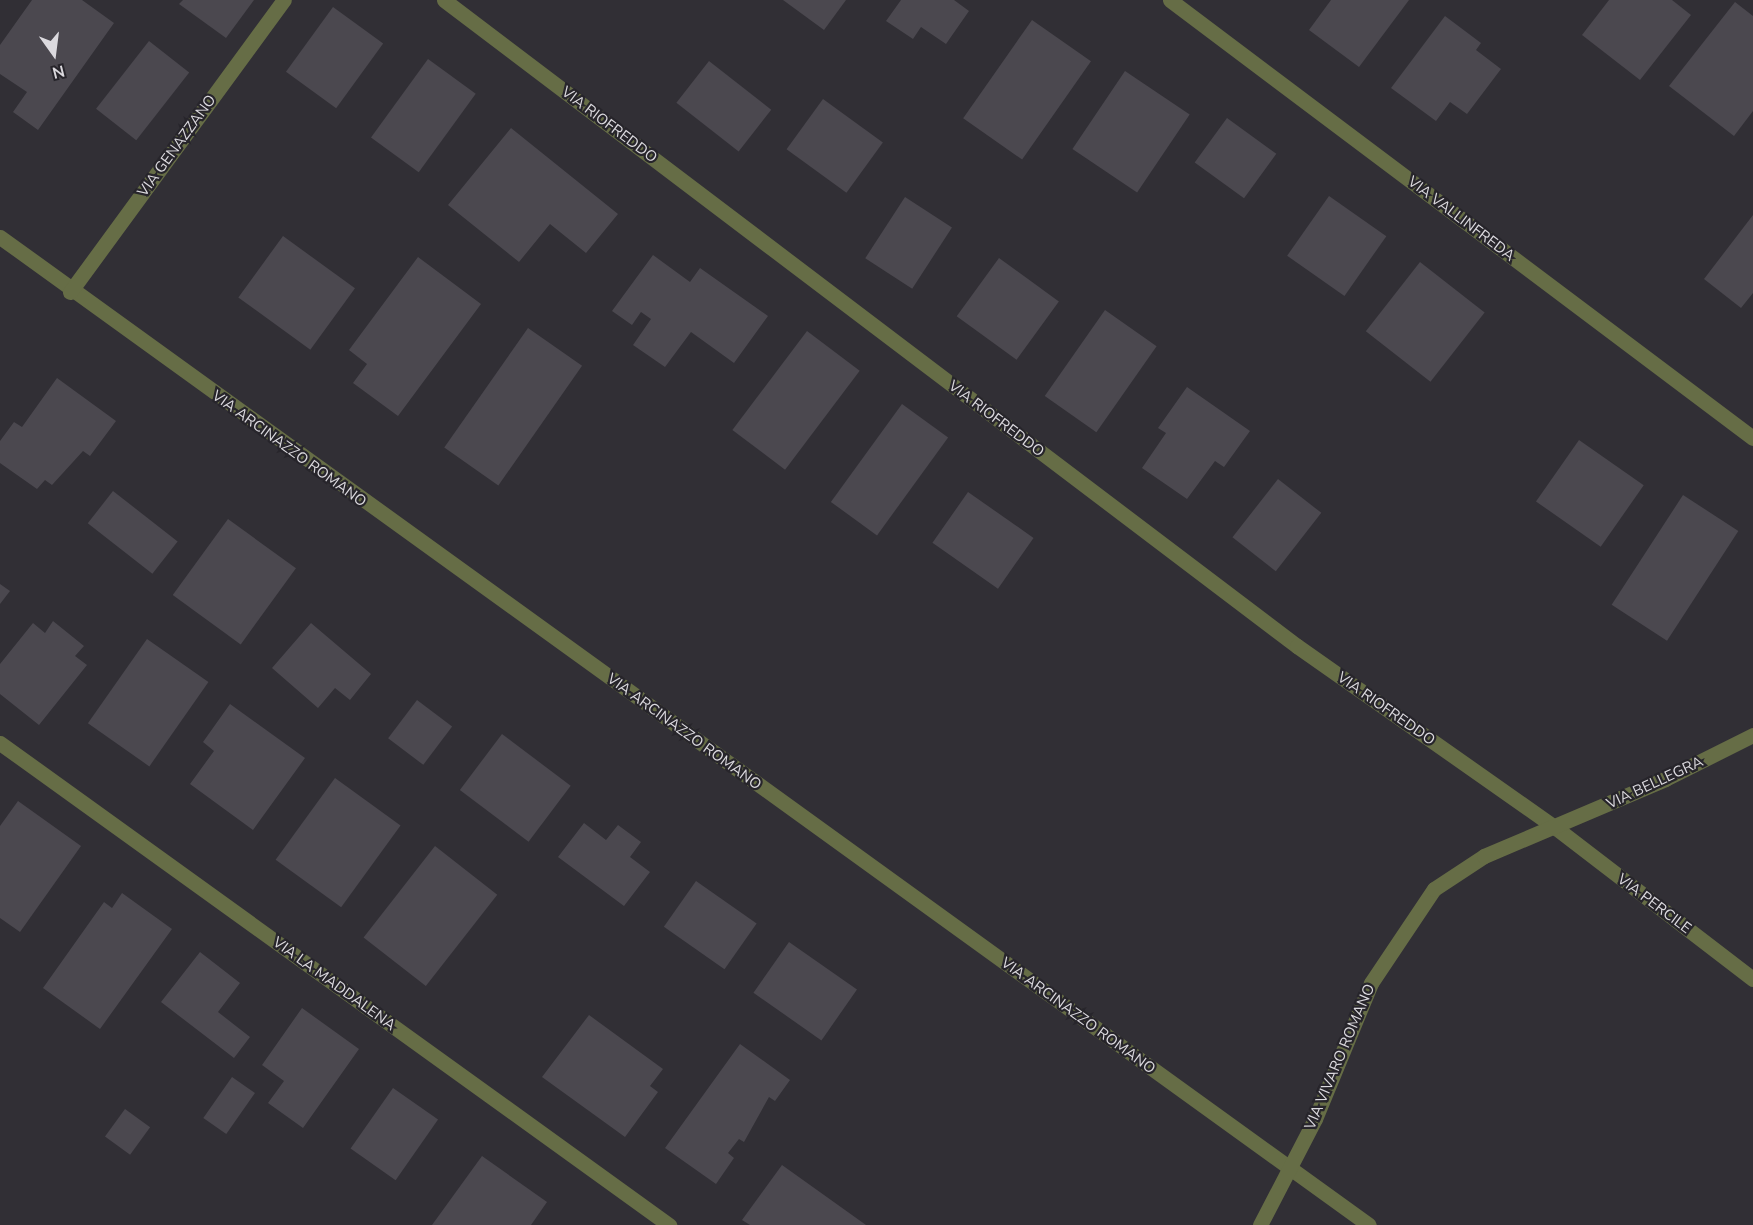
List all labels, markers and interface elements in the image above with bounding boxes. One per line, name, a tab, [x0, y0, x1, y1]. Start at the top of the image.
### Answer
north arrow	[24, 24, 84, 84]
text: N	[50, 59, 67, 84]
street label: VIA RIOFREDDO	[558, 83, 660, 167]
street label: VIA GENAZZANO	[134, 92, 220, 200]
street label: VIA VALLINFREDA	[1404, 173, 1518, 265]
street label: VIA RIOFREDDO	[945, 377, 1047, 461]
street label: VIA ARCINAZZO ROMANO	[208, 387, 370, 511]
street label: VIA RIOFREDDO	[1334, 669, 1438, 749]
street label: VIA ARCINAZZO ROMANO	[603, 670, 765, 794]
street label: VIA BELLEGRA	[1604, 753, 1706, 813]
street label: VIA PERCILE	[1613, 870, 1695, 938]
street label: VIA LA MADDALENA	[269, 933, 399, 1035]
street label: VIA ARCINAZZO ROMANO	[997, 954, 1159, 1078]
street label: VIA VIVARO ROMANO	[1301, 981, 1379, 1133]

